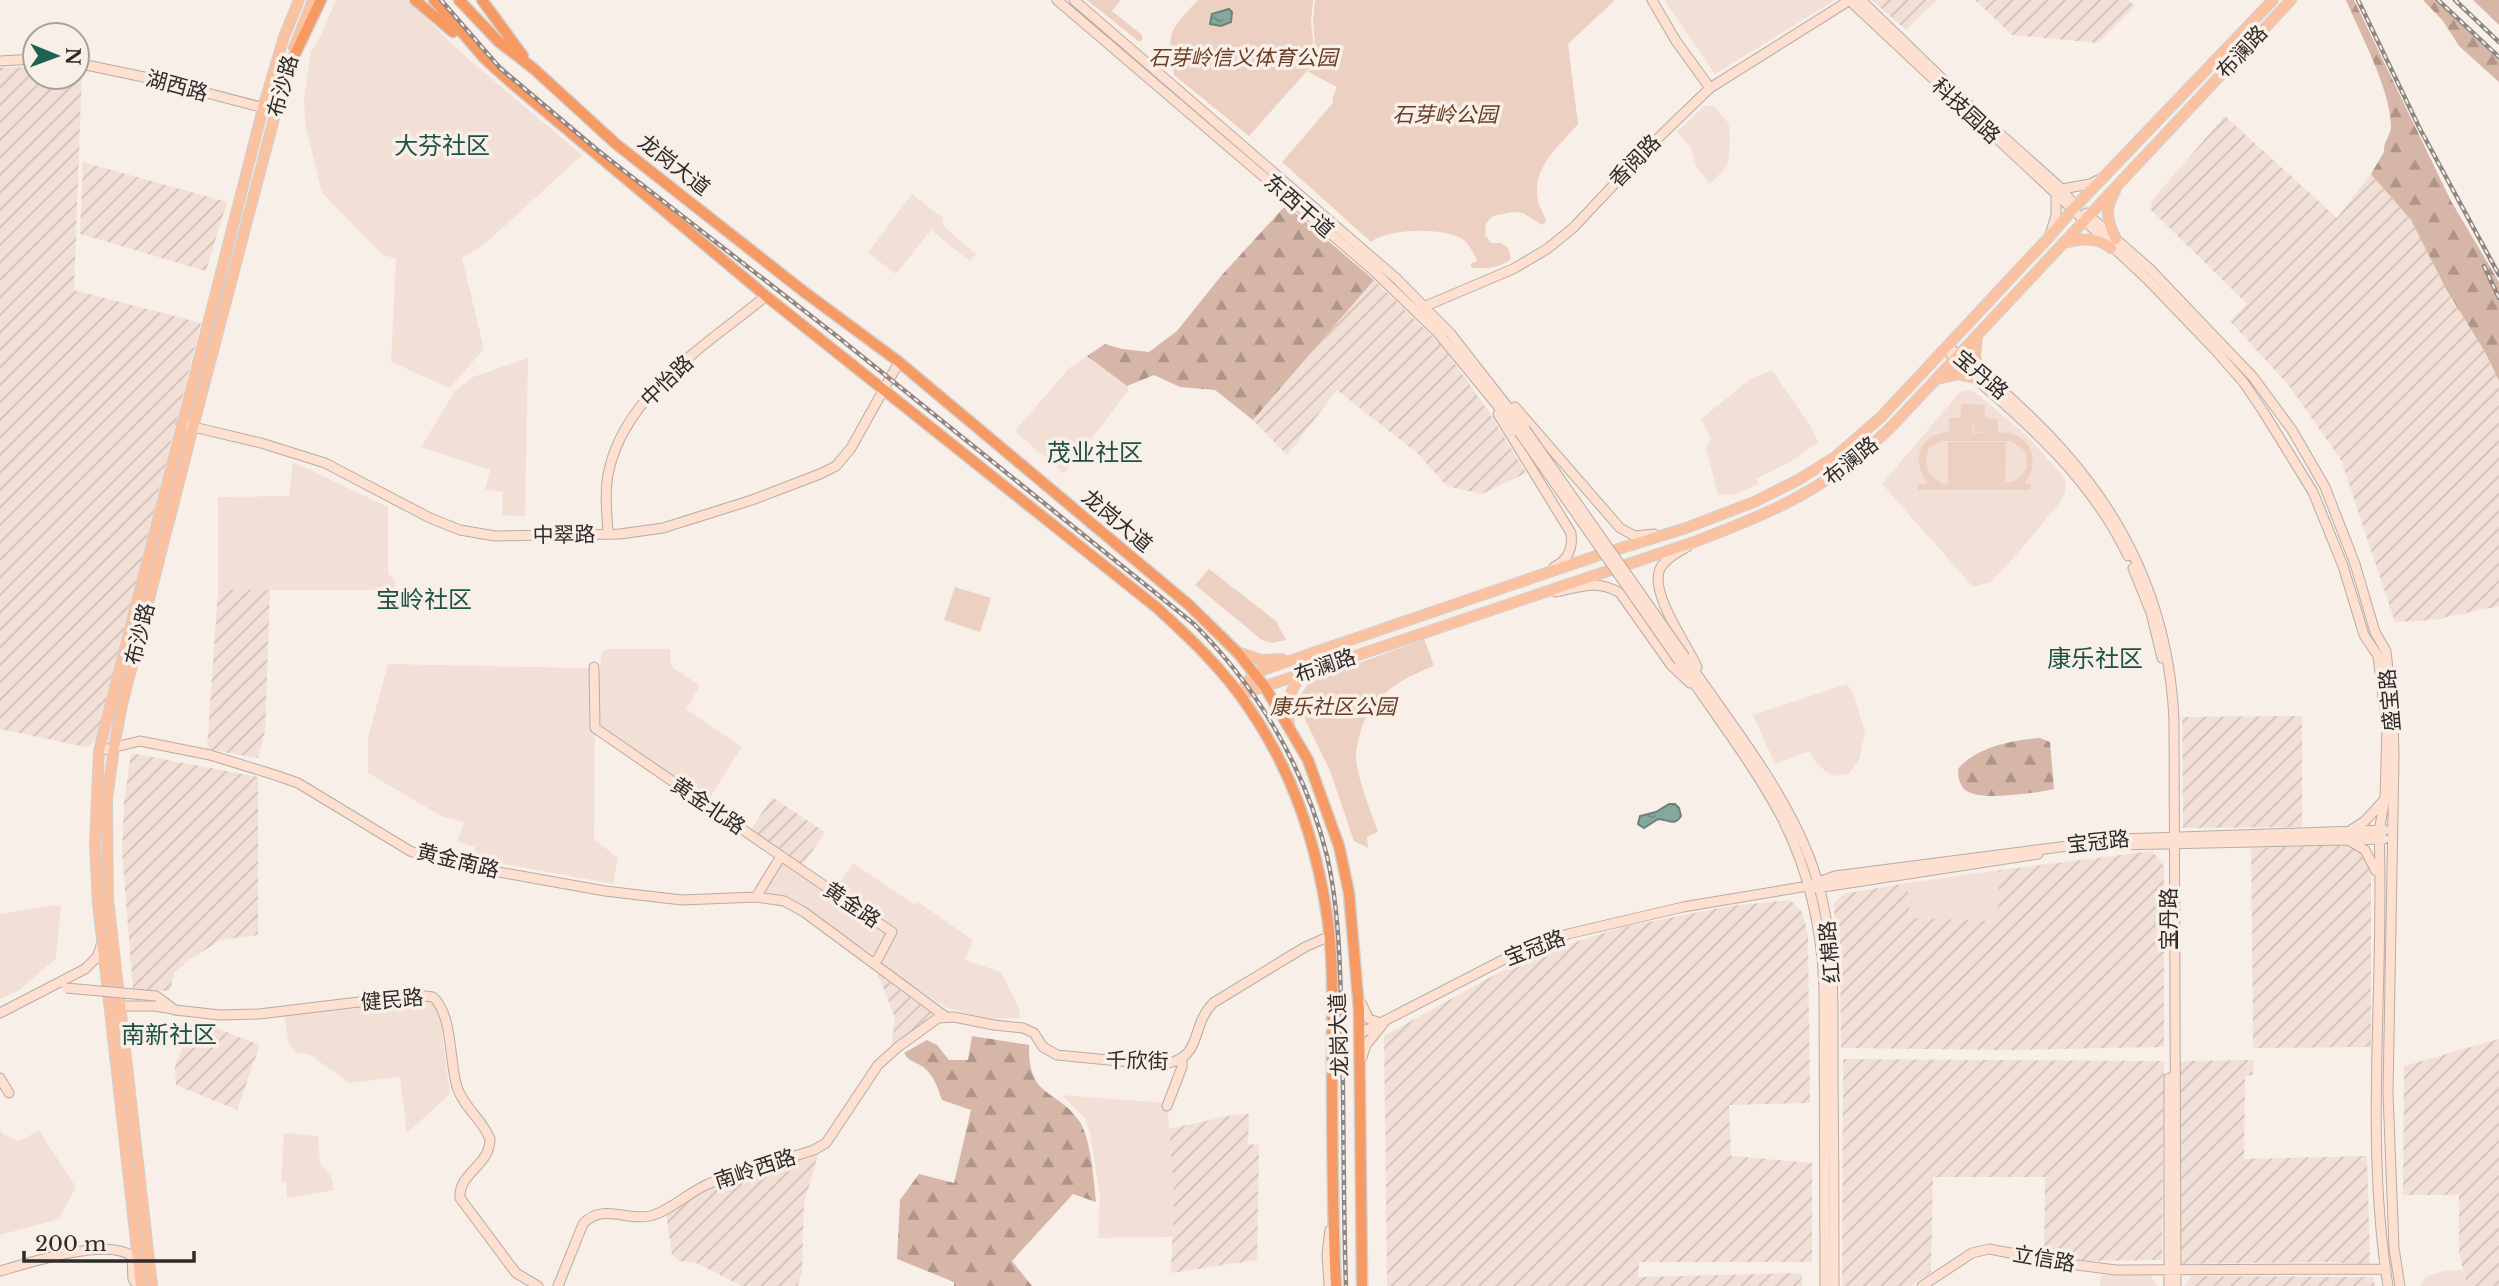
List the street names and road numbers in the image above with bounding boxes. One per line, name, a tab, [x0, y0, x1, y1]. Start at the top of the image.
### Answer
street label: 布澜路	[2211, 20, 2273, 84]
street label: 布沙路	[262, 52, 304, 120]
street label: 湖西路	[143, 65, 211, 107]
street label: 科技园路	[1926, 73, 2006, 149]
street label: 龙岗大道	[633, 129, 715, 201]
street label: 香阅路	[1604, 129, 1666, 193]
street label: 东西干道	[1259, 169, 1339, 243]
street label: 宝丹路	[1949, 345, 2013, 405]
street label: 中怡路	[635, 350, 699, 412]
street label: 布澜路	[1818, 431, 1884, 491]
street label: 龙岗大道	[1076, 484, 1158, 558]
street label: 中翠路	[532, 521, 596, 549]
street label: 布沙路	[120, 600, 160, 668]
street label: 布澜路	[1291, 643, 1359, 689]
street label: 盛宝路	[2374, 667, 2406, 733]
street label: 黄金北路	[666, 772, 750, 840]
street label: 宝冠路	[2065, 826, 2131, 858]
street label: 黄金南路	[414, 838, 502, 884]
street label: 黄金路	[819, 877, 885, 933]
street label: 宝丹路	[2156, 888, 2182, 951]
street label: 红棉路	[1814, 919, 1846, 985]
street label: 宝冠路	[1501, 925, 1569, 971]
street label: 健民路	[359, 984, 425, 1016]
street label: 龙岗大道	[1325, 993, 1353, 1077]
street label: 千欣街	[1105, 1047, 1169, 1075]
street label: 南岭西路	[711, 1144, 799, 1194]
street label: 立信路	[2011, 1241, 2077, 1277]

